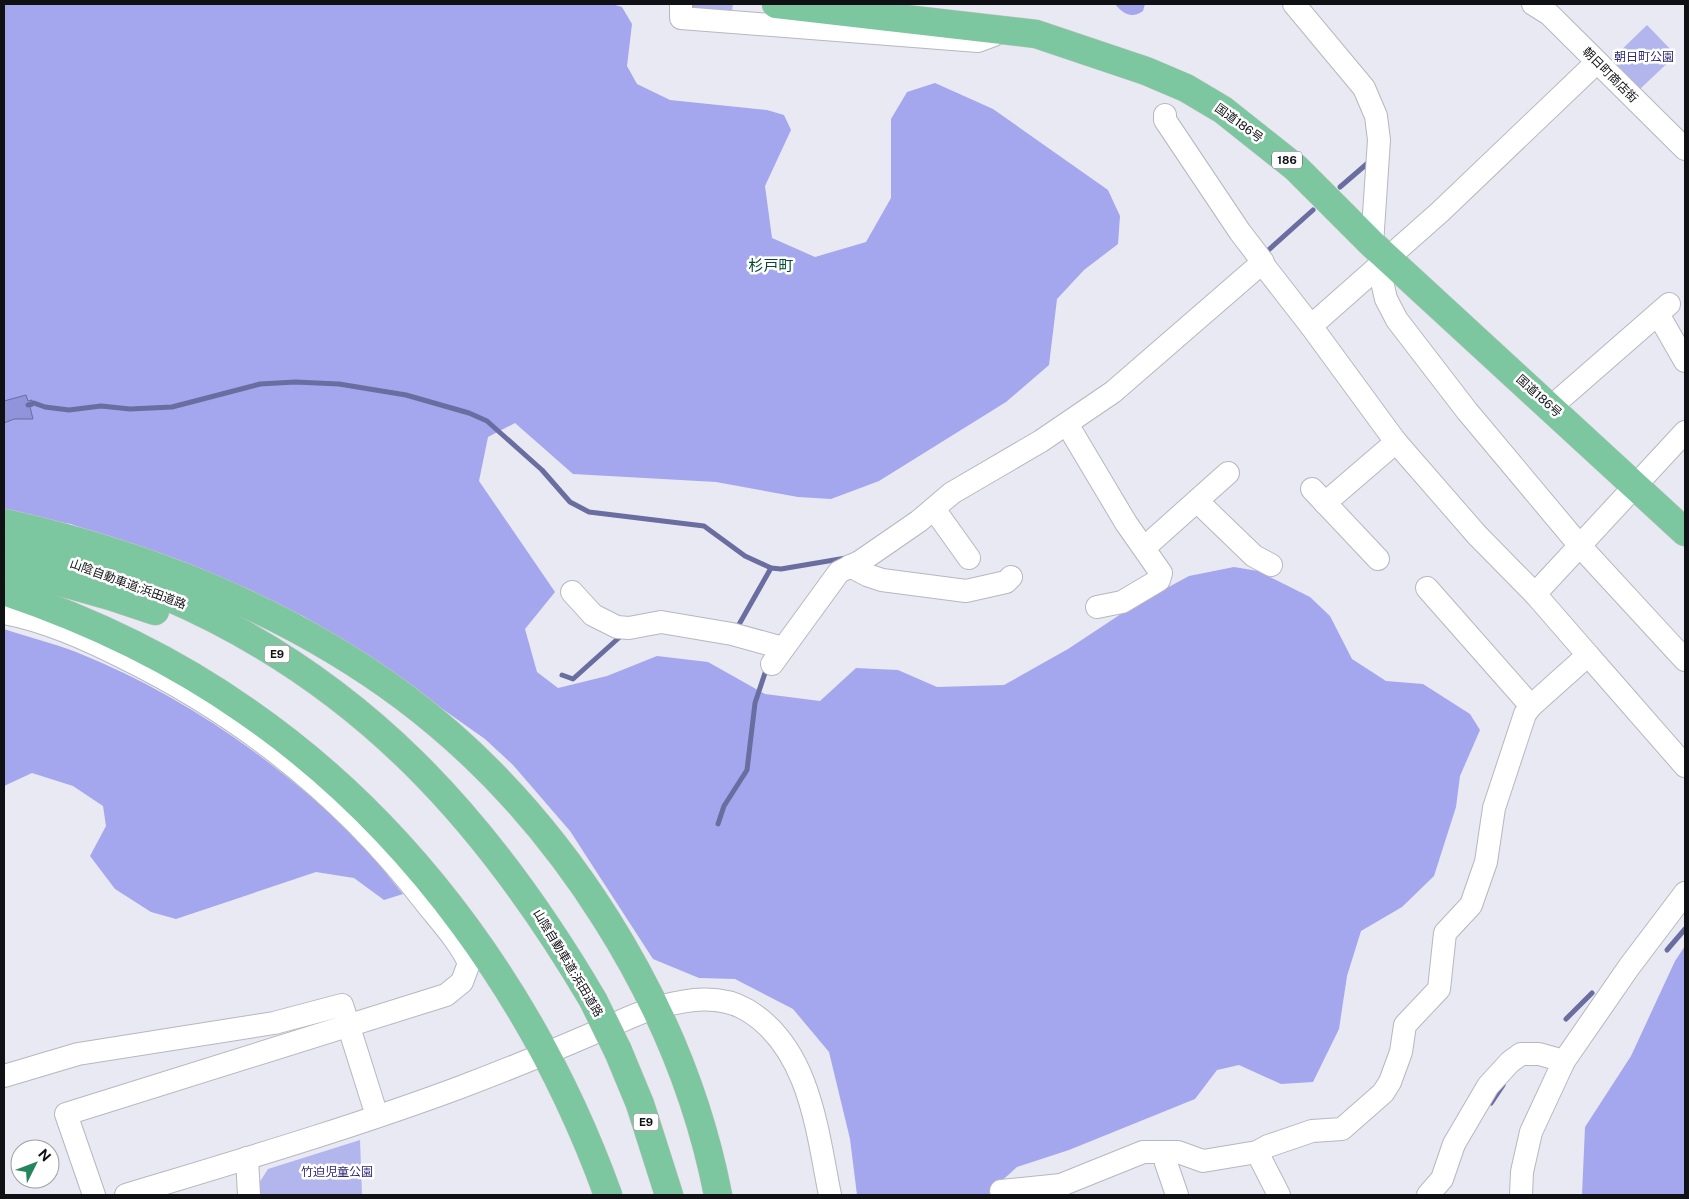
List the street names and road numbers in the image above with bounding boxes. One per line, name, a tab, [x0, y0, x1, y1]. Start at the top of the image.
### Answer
street label: 朝日町商店街	[1580, 45, 1640, 105]
street label: 国道186号	[1212, 101, 1266, 145]
road number: 186	[1272, 152, 1302, 168]
street label: 国道186号	[1513, 372, 1565, 420]
street label: 山陰自動車道;浜田道路	[68, 556, 188, 612]
road number: E9	[264, 646, 290, 662]
street label: 山陰自動車道;浜田道路	[530, 907, 606, 1019]
road number: E9	[634, 1114, 658, 1130]

